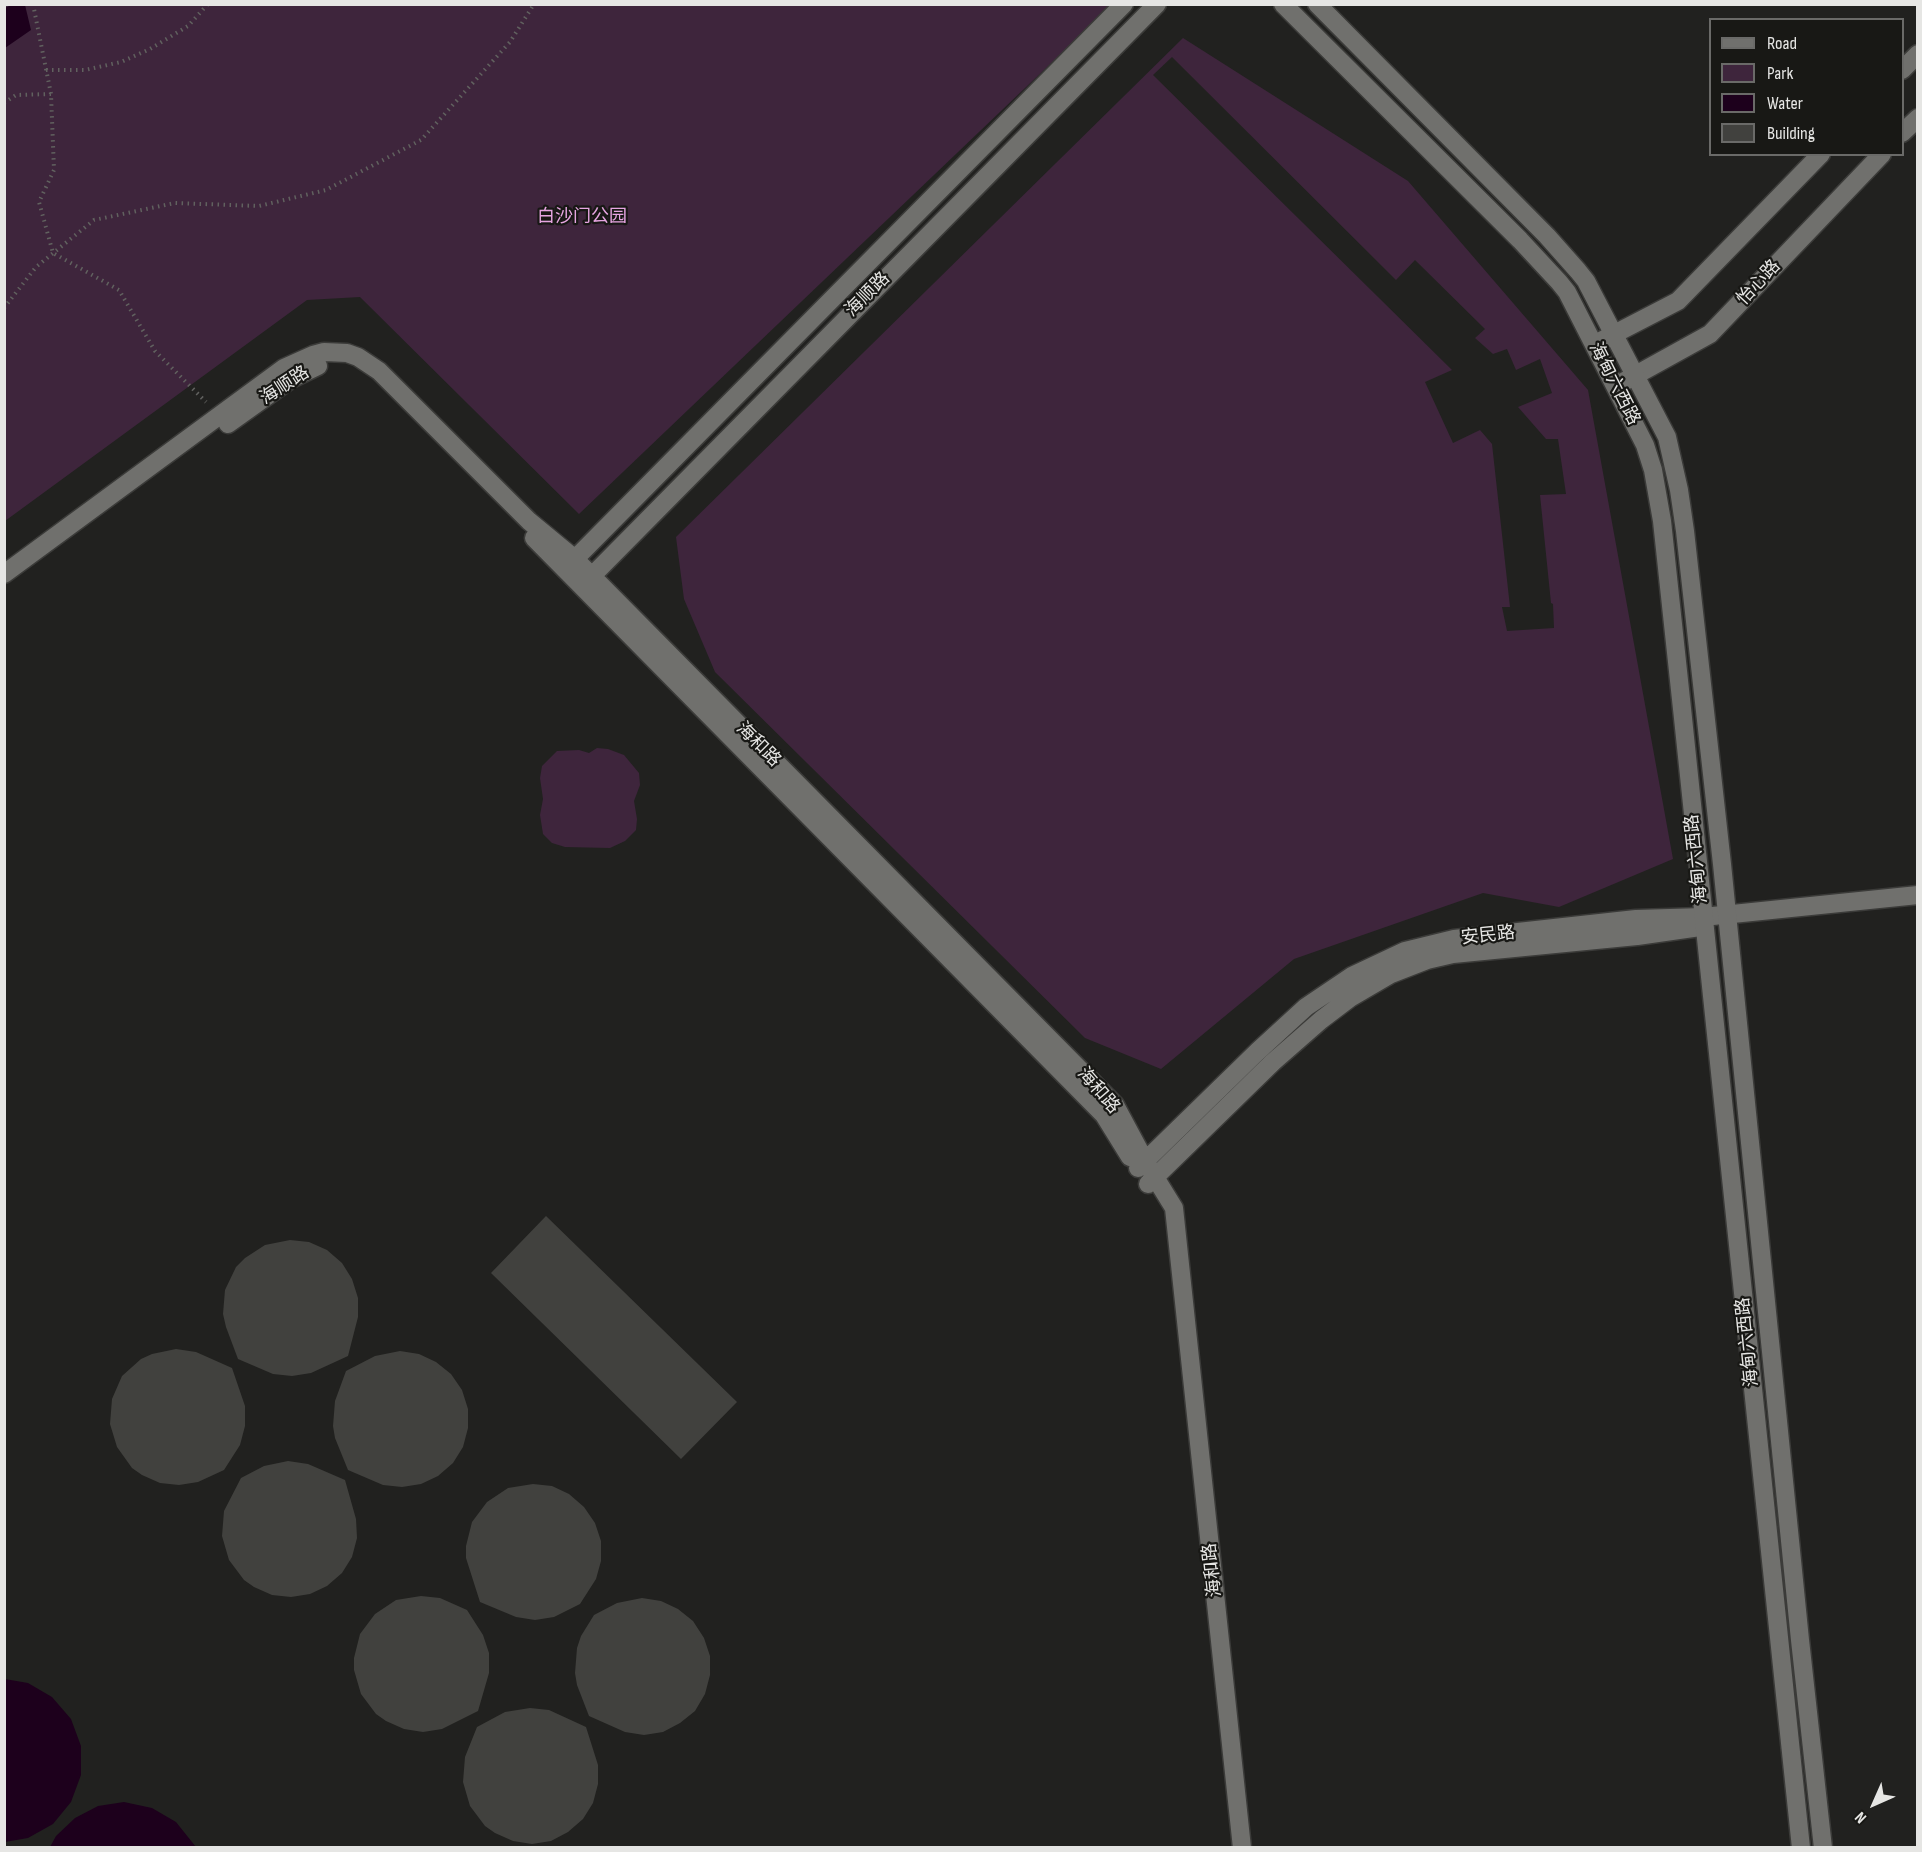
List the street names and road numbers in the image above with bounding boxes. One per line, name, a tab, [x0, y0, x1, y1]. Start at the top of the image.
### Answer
street label: 怡心路	[1733, 256, 1785, 310]
street label: 海顺路	[841, 268, 895, 322]
street label: 海甸六西路	[1584, 339, 1644, 429]
street label: 海顺路	[256, 362, 314, 410]
street label: 海和路	[731, 718, 785, 772]
street label: 海甸六西路	[1682, 813, 1712, 905]
street label: 安民路	[1460, 922, 1516, 950]
street label: 海和路	[1072, 1064, 1124, 1118]
street label: 海甸六西路	[1733, 1296, 1763, 1388]
street label: 海和路	[1199, 1542, 1227, 1598]

